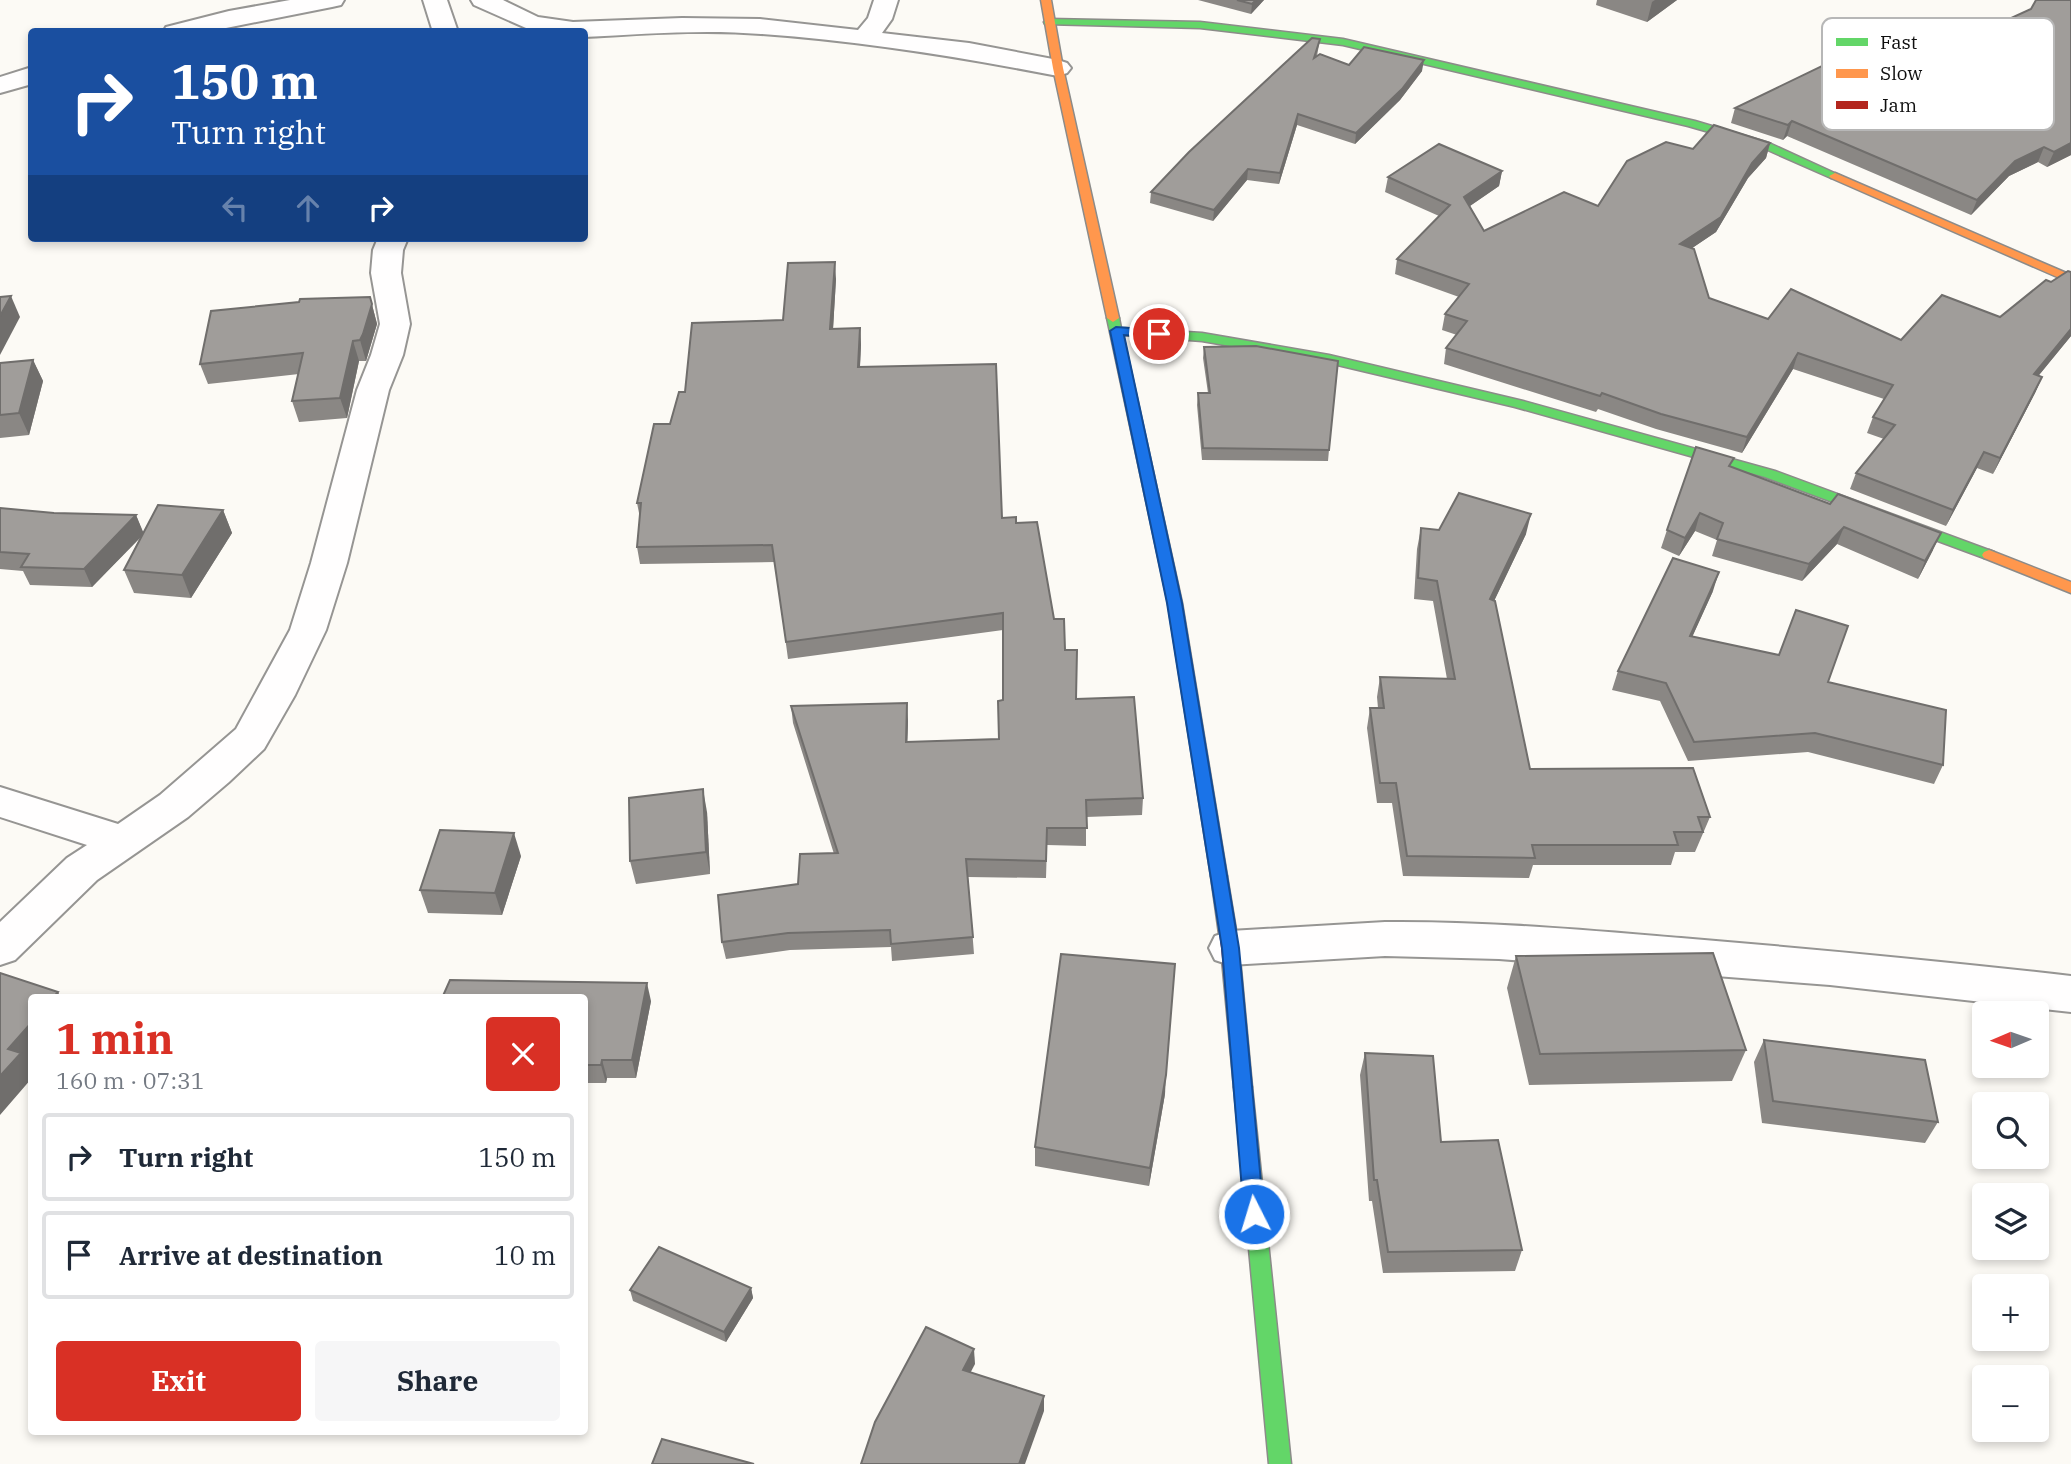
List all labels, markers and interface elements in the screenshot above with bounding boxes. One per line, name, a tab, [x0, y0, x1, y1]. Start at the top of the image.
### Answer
legend	[1822, 18, 2054, 130]
text: Fast	[1880, 30, 1918, 54]
text: 150 m	[171, 49, 318, 112]
icon: right	[56, 56, 147, 147]
text: Slow	[1880, 61, 1922, 85]
text: Jam	[1880, 93, 1917, 117]
text: Turn right	[171, 111, 326, 153]
icon: left	[216, 189, 254, 227]
icon: ahead	[289, 189, 327, 227]
icon: right	[362, 189, 400, 227]
pin	[1129, 304, 1189, 364]
icon: arrive	[1140, 315, 1178, 353]
north arrow	[1972, 1001, 2049, 1078]
map controls	[1972, 1001, 2049, 1442]
text: 1 min	[56, 1011, 174, 1066]
button: close	[486, 1017, 560, 1091]
text: 160 m · 07:31	[56, 1065, 205, 1095]
button: search	[1972, 1092, 2049, 1169]
icon: right	[60, 1138, 98, 1176]
text: Turn right	[119, 1140, 253, 1174]
text: 150 m	[478, 1140, 556, 1174]
position arrow	[1217, 1177, 1291, 1251]
button: layers	[1972, 1183, 2049, 1260]
icon: arrive	[60, 1236, 98, 1274]
text: Arrive at destination	[119, 1238, 383, 1272]
text: 10 m	[494, 1238, 556, 1272]
button: +	[1972, 1274, 2049, 1351]
button: Exit	[56, 1341, 301, 1421]
button: Share	[315, 1341, 560, 1421]
button: −	[1972, 1365, 2049, 1442]

